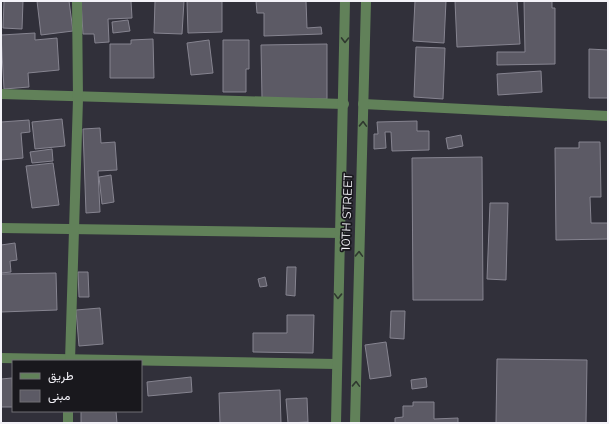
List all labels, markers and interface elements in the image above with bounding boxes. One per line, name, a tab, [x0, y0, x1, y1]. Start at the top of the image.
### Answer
one-way arrow	[341, 37, 349, 43]
one-way arrow	[359, 121, 367, 127]
street label: 10TH STREET	[338, 173, 355, 251]
one-way arrow	[355, 251, 364, 257]
one-way arrow	[334, 293, 342, 299]
legend	[12, 360, 142, 412]
text: طريق	[48, 368, 74, 384]
one-way arrow	[352, 381, 360, 387]
text: مبنى	[48, 388, 70, 404]

